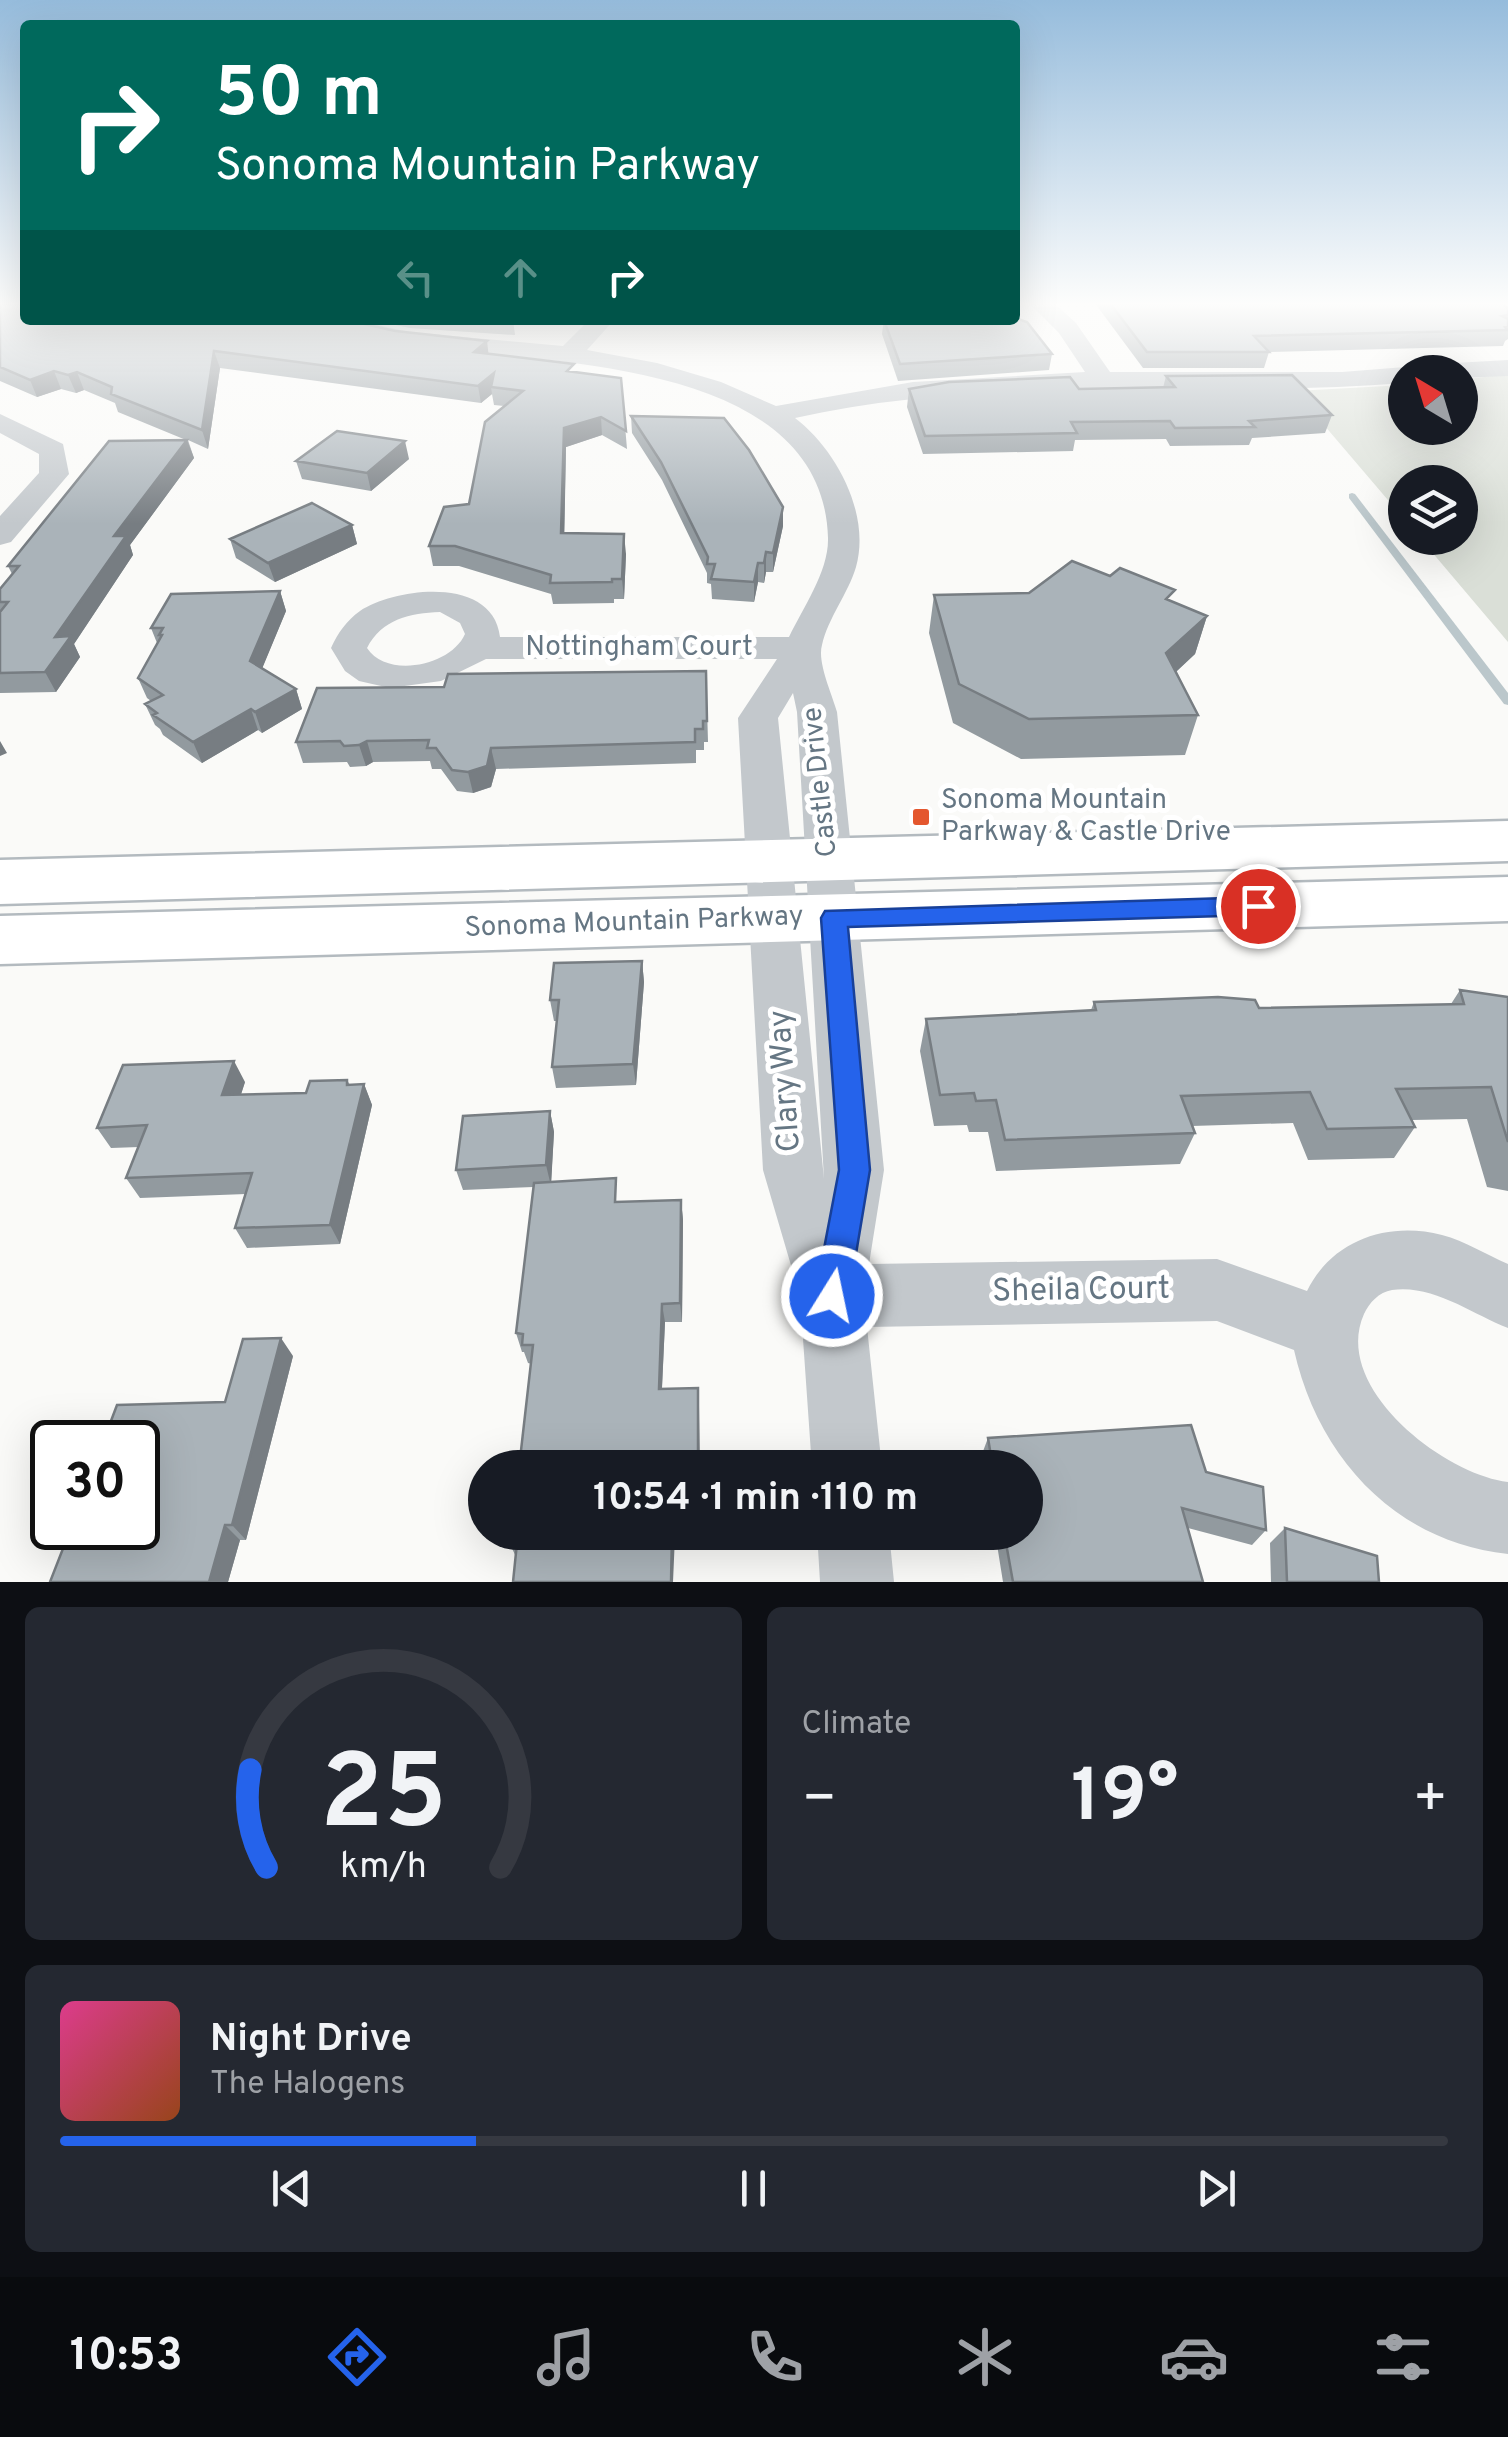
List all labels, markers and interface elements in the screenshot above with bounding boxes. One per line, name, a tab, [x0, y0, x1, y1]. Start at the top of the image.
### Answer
text: 50 m	[215, 52, 382, 141]
icon: right	[50, 60, 180, 190]
text: Sonoma Mountain Parkway	[215, 139, 760, 196]
icon: left	[388, 250, 443, 305]
icon: ahead	[493, 250, 548, 305]
icon: right	[598, 250, 653, 305]
north arrow	[1388, 355, 1478, 445]
map controls	[1388, 355, 1478, 555]
button: layers	[1388, 465, 1478, 555]
street label: Nottingham Court	[525, 630, 753, 666]
street label: Castle Drive	[795, 705, 847, 859]
place label: Sonoma Mountain Parkway & Castle Drive	[941, 783, 1231, 851]
marker: Sonoma Mountain Parkway & Castle Drive	[910, 806, 932, 828]
pin	[1216, 864, 1301, 949]
icon: arrive	[1231, 879, 1286, 934]
street label: Sonoma Mountain Parkway	[464, 899, 804, 947]
street label: Clary Way	[761, 1008, 811, 1154]
position arrow	[780, 1244, 884, 1348]
street label: Sheila Court	[992, 1269, 1170, 1313]
speed limit sign: 30	[30, 1420, 160, 1550]
text: 10:54 · 1 min · 110 m	[593, 1475, 918, 1524]
text: Climate	[802, 1705, 911, 1745]
text: 25	[320, 1733, 447, 1865]
text: 19°	[1071, 1753, 1178, 1848]
text: −	[802, 1766, 837, 1836]
text: +	[1413, 1766, 1448, 1836]
text: km/h	[340, 1845, 427, 1891]
text: Night Drive	[210, 2016, 412, 2065]
text: The Halogens	[210, 2065, 405, 2105]
icon: previous	[264, 2161, 319, 2216]
icon: pause	[726, 2161, 781, 2216]
icon: next	[1189, 2161, 1244, 2216]
icon: directions	[322, 2322, 392, 2392]
icon: music	[531, 2322, 601, 2392]
icon: phone	[740, 2322, 810, 2392]
icon: climate	[950, 2322, 1020, 2392]
icon: car	[1159, 2322, 1229, 2392]
icon: filters	[1368, 2322, 1438, 2392]
text: 10:53	[70, 2329, 183, 2386]

